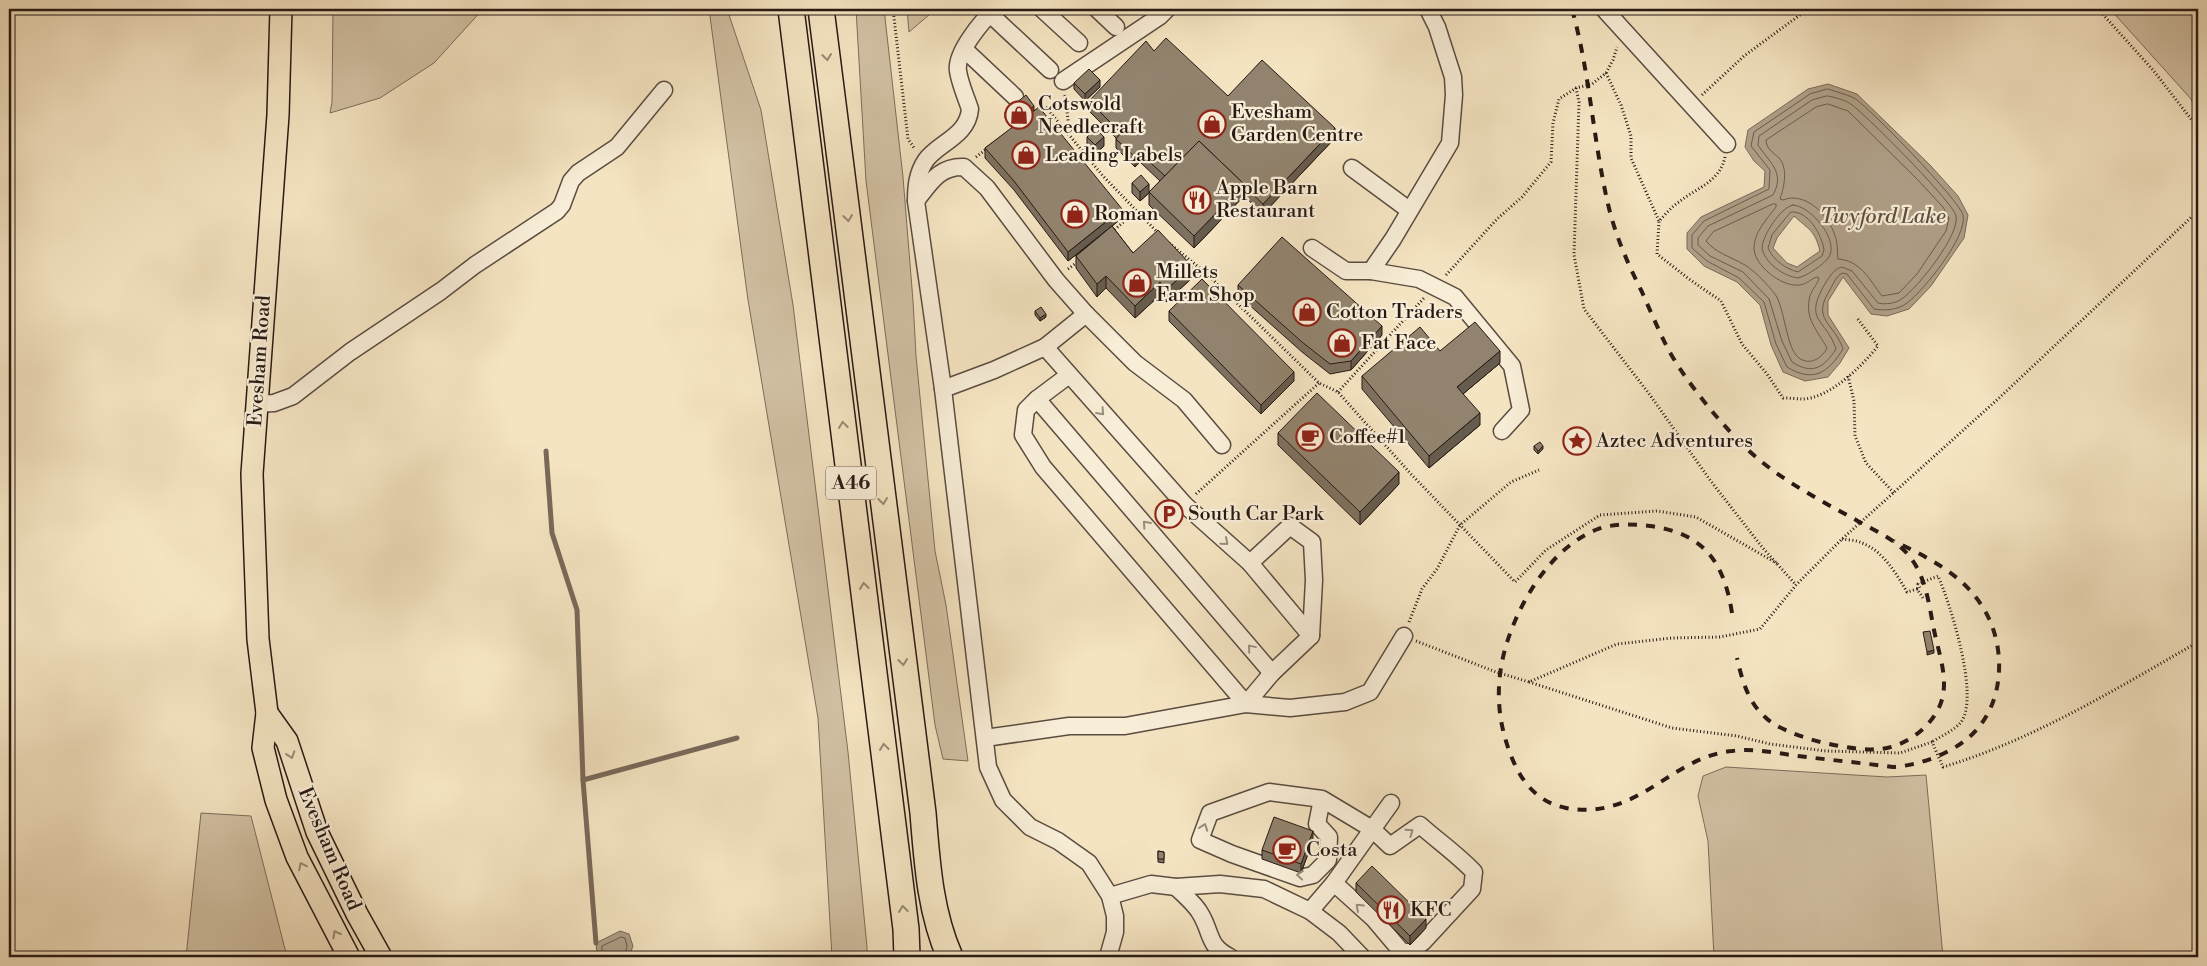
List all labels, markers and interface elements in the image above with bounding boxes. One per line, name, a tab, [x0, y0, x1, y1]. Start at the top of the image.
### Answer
one-way arrow	[821, 53, 832, 61]
place label: Cotswold Needlecraft	[1038, 92, 1144, 140]
shop icon: Cotswold Needlecraft	[1004, 100, 1034, 130]
place label: Evesham Garden Centre	[1231, 100, 1363, 148]
shop icon: Evesham Garden Centre	[1197, 109, 1227, 139]
shop icon: Leading Labels	[1011, 140, 1041, 170]
place label: Leading Labels	[1045, 143, 1182, 168]
place label: Apple Barn Restaurant	[1215, 176, 1318, 224]
restaurant icon: Apple Barn Restaurant	[1182, 185, 1212, 215]
shop icon: Roman	[1060, 199, 1090, 229]
place label: Roman	[1094, 202, 1159, 227]
water label: Twyford Lake	[1820, 204, 1946, 230]
one-way arrow	[842, 214, 852, 223]
place label: Millets Farm Shop	[1156, 260, 1255, 308]
shop icon: Millets Farm Shop	[1122, 268, 1152, 298]
street label: Evesham Road	[243, 294, 277, 428]
shop icon: Cotton Traders	[1292, 297, 1322, 327]
place label: Cotton Traders	[1326, 300, 1463, 325]
shop icon: Fat Face	[1327, 328, 1357, 358]
place label: Fat Face	[1361, 331, 1436, 356]
one-way arrow	[1095, 406, 1104, 415]
one-way arrow	[839, 421, 849, 429]
cafe icon: Coffee#1	[1295, 422, 1325, 452]
place label: Coffee#1	[1329, 425, 1406, 450]
place icon: Aztec Adventures	[1562, 426, 1592, 456]
place label: Aztec Adventures	[1595, 429, 1753, 454]
road number: A46	[826, 466, 876, 499]
one-way arrow	[877, 497, 888, 505]
parking icon: South Car Park	[1154, 499, 1184, 529]
place label: South Car Park	[1188, 502, 1325, 527]
one-way arrow	[1142, 521, 1151, 530]
one-way arrow	[1220, 536, 1229, 545]
one-way arrow	[859, 582, 870, 590]
one-way arrow	[1247, 645, 1256, 654]
one-way arrow	[897, 659, 908, 667]
one-way arrow	[879, 743, 890, 751]
one-way arrow	[285, 750, 295, 759]
street label: Evesham Road	[292, 783, 366, 915]
one-way arrow	[1198, 823, 1208, 832]
one-way arrow	[1404, 829, 1414, 838]
cafe icon: Costa	[1272, 835, 1302, 865]
place label: Costa	[1306, 838, 1358, 863]
one-way arrow	[298, 862, 308, 871]
one-way arrow	[1295, 870, 1303, 881]
restaurant icon: KFC	[1376, 895, 1406, 925]
place label: KFC	[1410, 898, 1451, 923]
one-way arrow	[1356, 903, 1365, 912]
one-way arrow	[898, 904, 909, 912]
one-way arrow	[332, 930, 342, 939]

